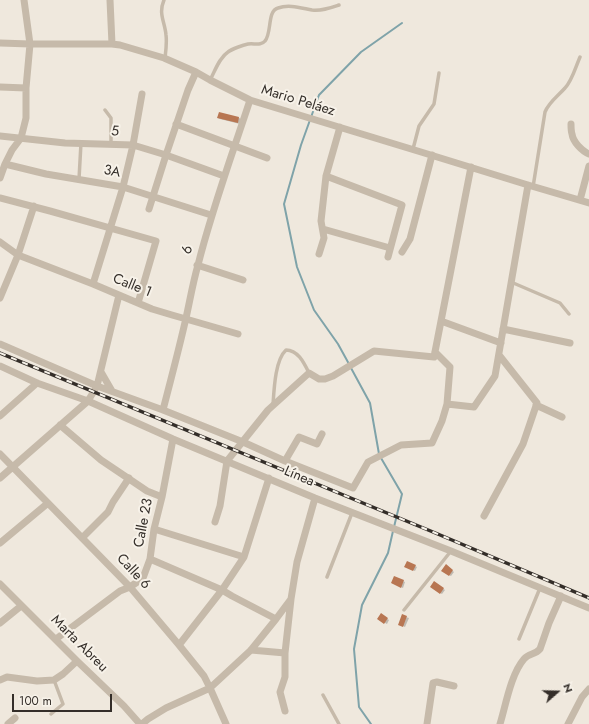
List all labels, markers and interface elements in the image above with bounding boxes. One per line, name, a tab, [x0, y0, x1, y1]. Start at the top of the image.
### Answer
street label: Mario Peláez	[259, 82, 337, 120]
street label: 5	[111, 123, 119, 141]
street label: 3A	[102, 162, 122, 182]
street label: 6	[179, 244, 197, 256]
street label: Calle 1	[110, 271, 154, 301]
street label: Línea	[281, 463, 317, 491]
street label: Calle 23	[131, 497, 157, 549]
street label: Calle 6	[112, 551, 154, 593]
street label: Marta Abreu	[47, 612, 111, 676]
north arrow	[537, 672, 577, 712]
text: N	[559, 681, 577, 695]
scale bar	[14, 686, 114, 712]
text: 100 m	[19, 692, 52, 710]

